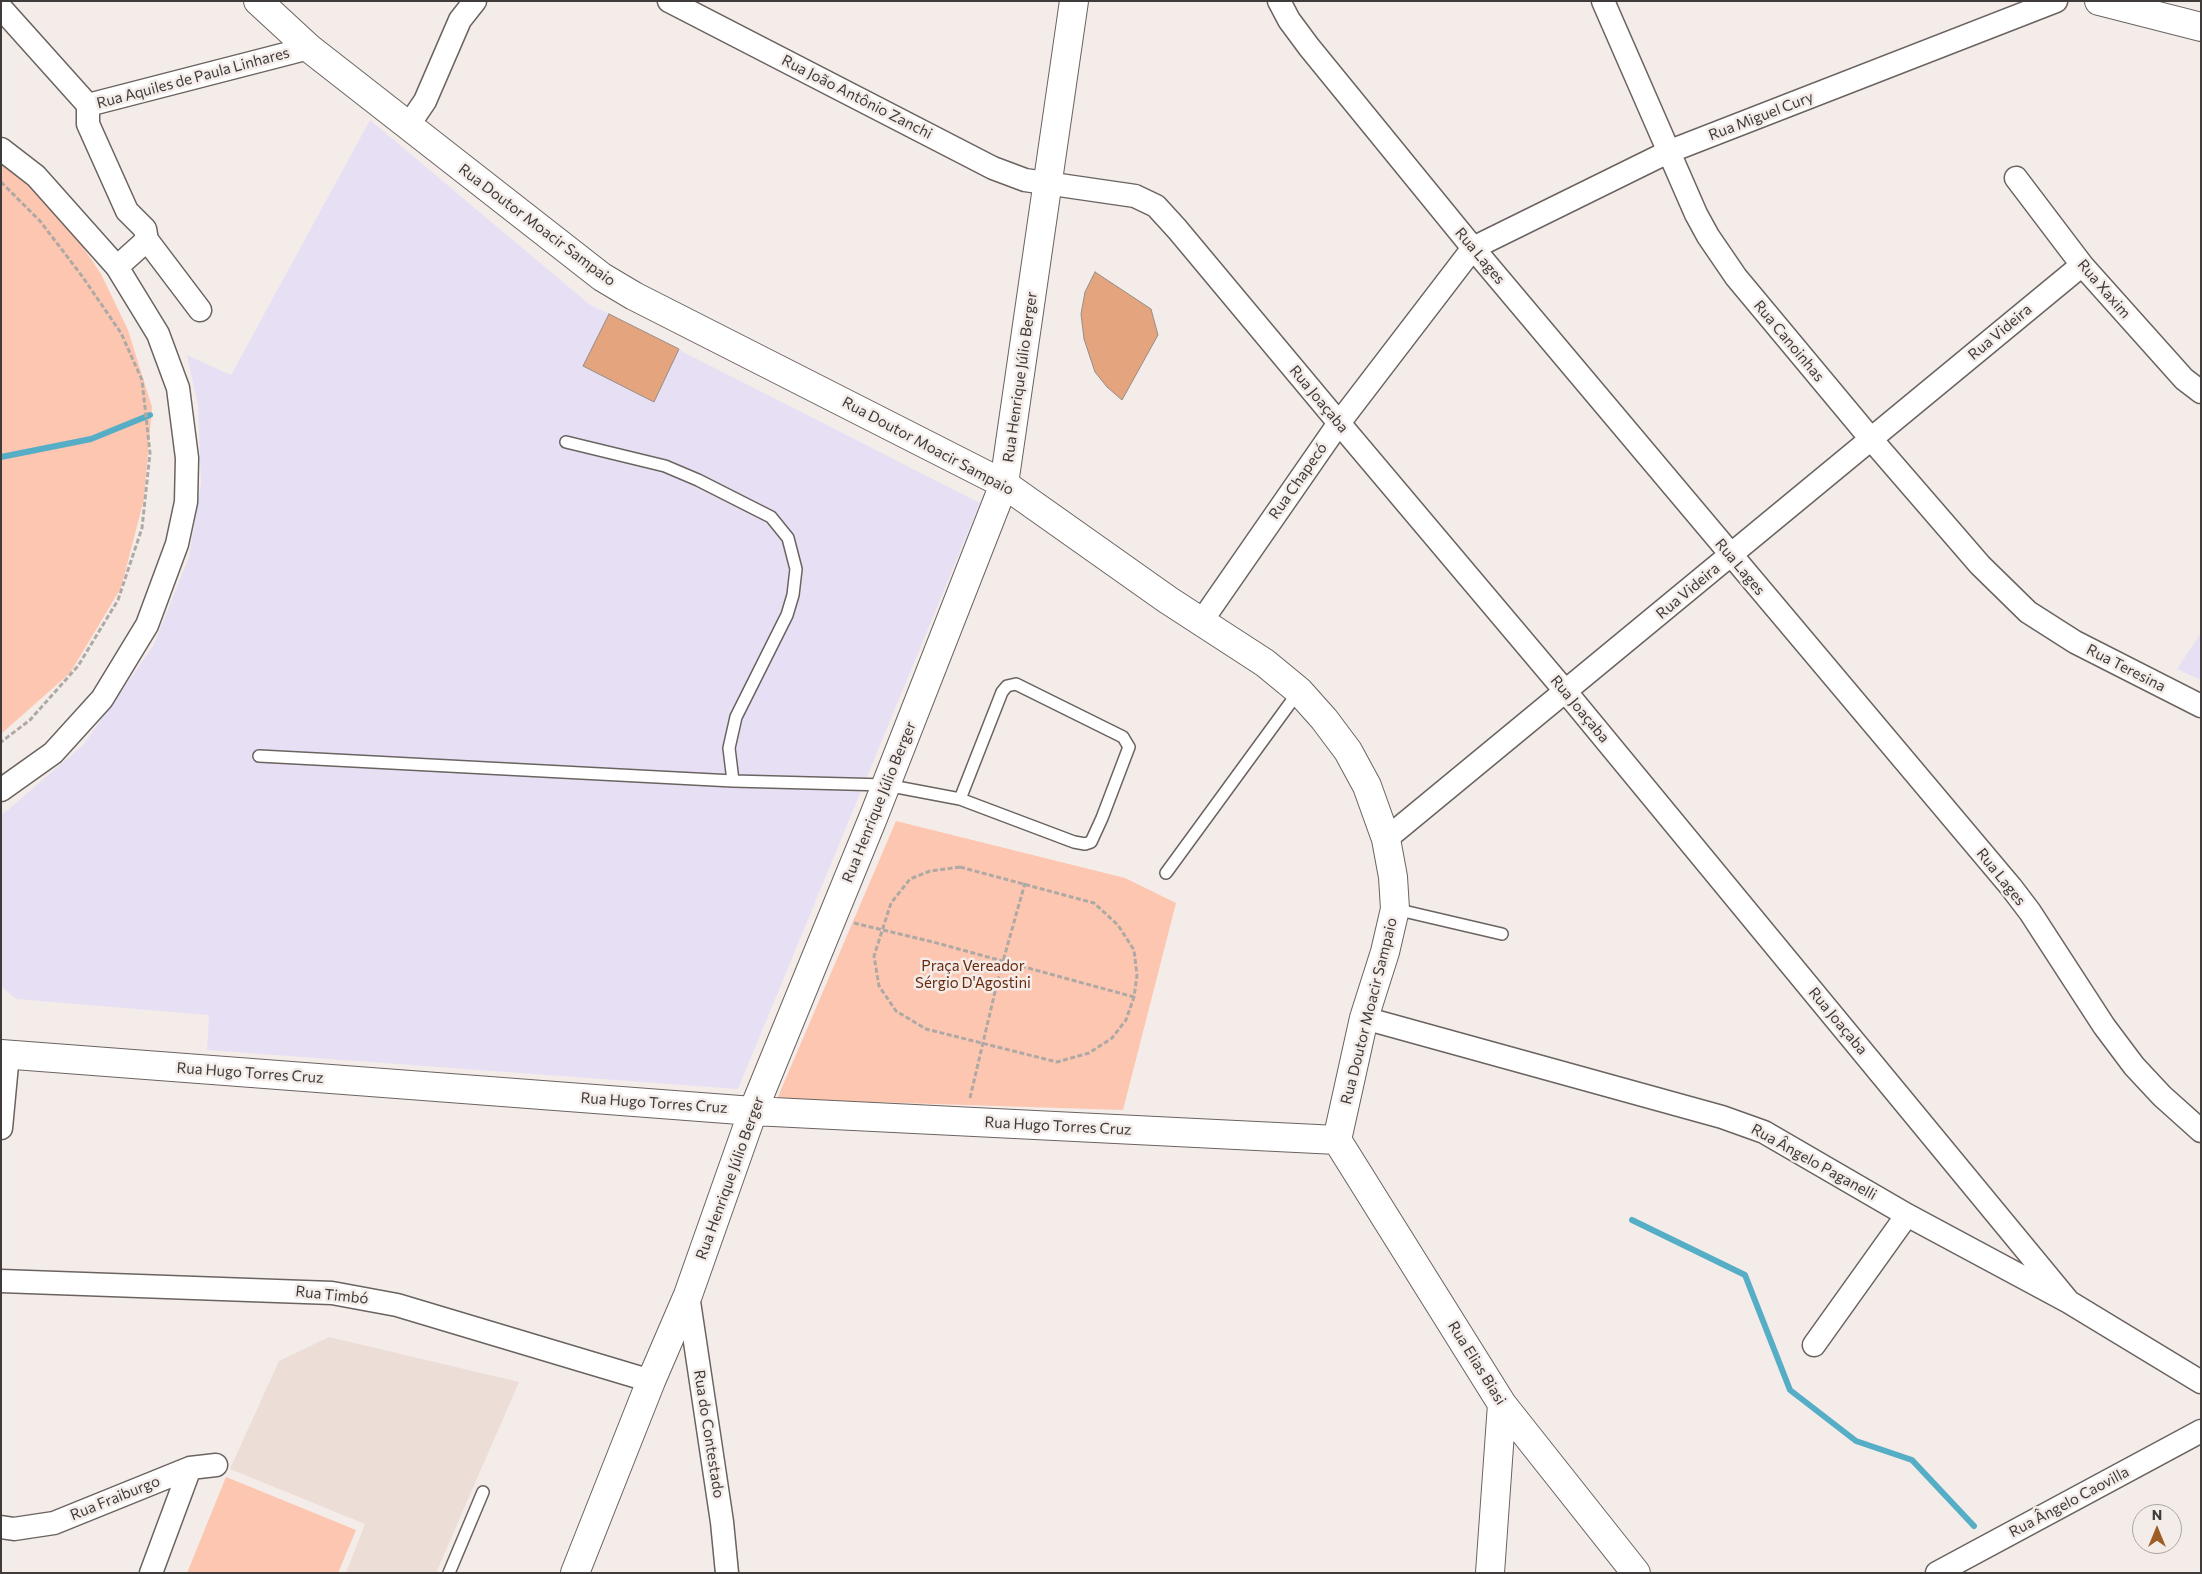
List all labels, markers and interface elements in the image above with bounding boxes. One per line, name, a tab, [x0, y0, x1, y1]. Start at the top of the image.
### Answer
street label: Rua Aquiles de Paula Linhares	[95, 44, 291, 112]
street label: Rua João Antônio Zanchi	[779, 51, 935, 143]
street label: Rua Miguel Cury	[1706, 88, 1816, 144]
street label: Rua Doutor Moacir Sampaio	[455, 160, 619, 290]
street label: Rua Lages	[1451, 224, 1509, 288]
street label: Rua Xaxim	[2074, 256, 2134, 322]
street label: Rua Henrique Júlio Berger	[999, 290, 1041, 464]
street label: Rua Canoinhas	[1750, 297, 1828, 385]
street label: Rua Videira	[1965, 300, 2035, 364]
street label: Rua Joaçaba	[1286, 362, 1352, 436]
street label: Rua Doutor Moacir Sampaio	[839, 393, 1017, 499]
street label: Rua Chapecó	[1265, 439, 1331, 523]
street label: Rua Lages	[1711, 535, 1769, 599]
street label: Rua Videira	[1653, 559, 1723, 623]
street label: Rua Teresina	[2084, 640, 2168, 696]
street label: Rua Joaçaba	[1547, 672, 1613, 746]
street label: Rua Henrique Júlio Berger	[838, 719, 920, 885]
street label: Rua Lages	[1973, 845, 2029, 909]
street label: Rua Doutor Moacir Sampaio	[1337, 916, 1401, 1106]
park label: Praça Vereador Sérgio D'Agostini	[915, 957, 1031, 992]
street label: Rua Joaçaba	[1805, 984, 1871, 1058]
street label: Rua Hugo Torres Cruz	[176, 1059, 324, 1087]
street label: Rua Hugo Torres Cruz	[580, 1089, 728, 1117]
street label: Rua Henrique Júlio Berger	[692, 1094, 768, 1262]
street label: Rua Hugo Torres Cruz	[984, 1113, 1132, 1139]
street label: Rua Ângelo Paganelli	[1748, 1120, 1880, 1204]
street label: Rua Timbó	[295, 1282, 369, 1308]
street label: Rua Elias Biasi	[1444, 1318, 1510, 1408]
street label: Rua do Contestado	[690, 1369, 728, 1499]
street label: Rua Ângelo Caovilla	[2006, 1463, 2132, 1541]
street label: Rua Fraiburgo	[68, 1472, 162, 1524]
north arrow	[2132, 1504, 2182, 1554]
text: N	[2152, 1506, 2162, 1523]

